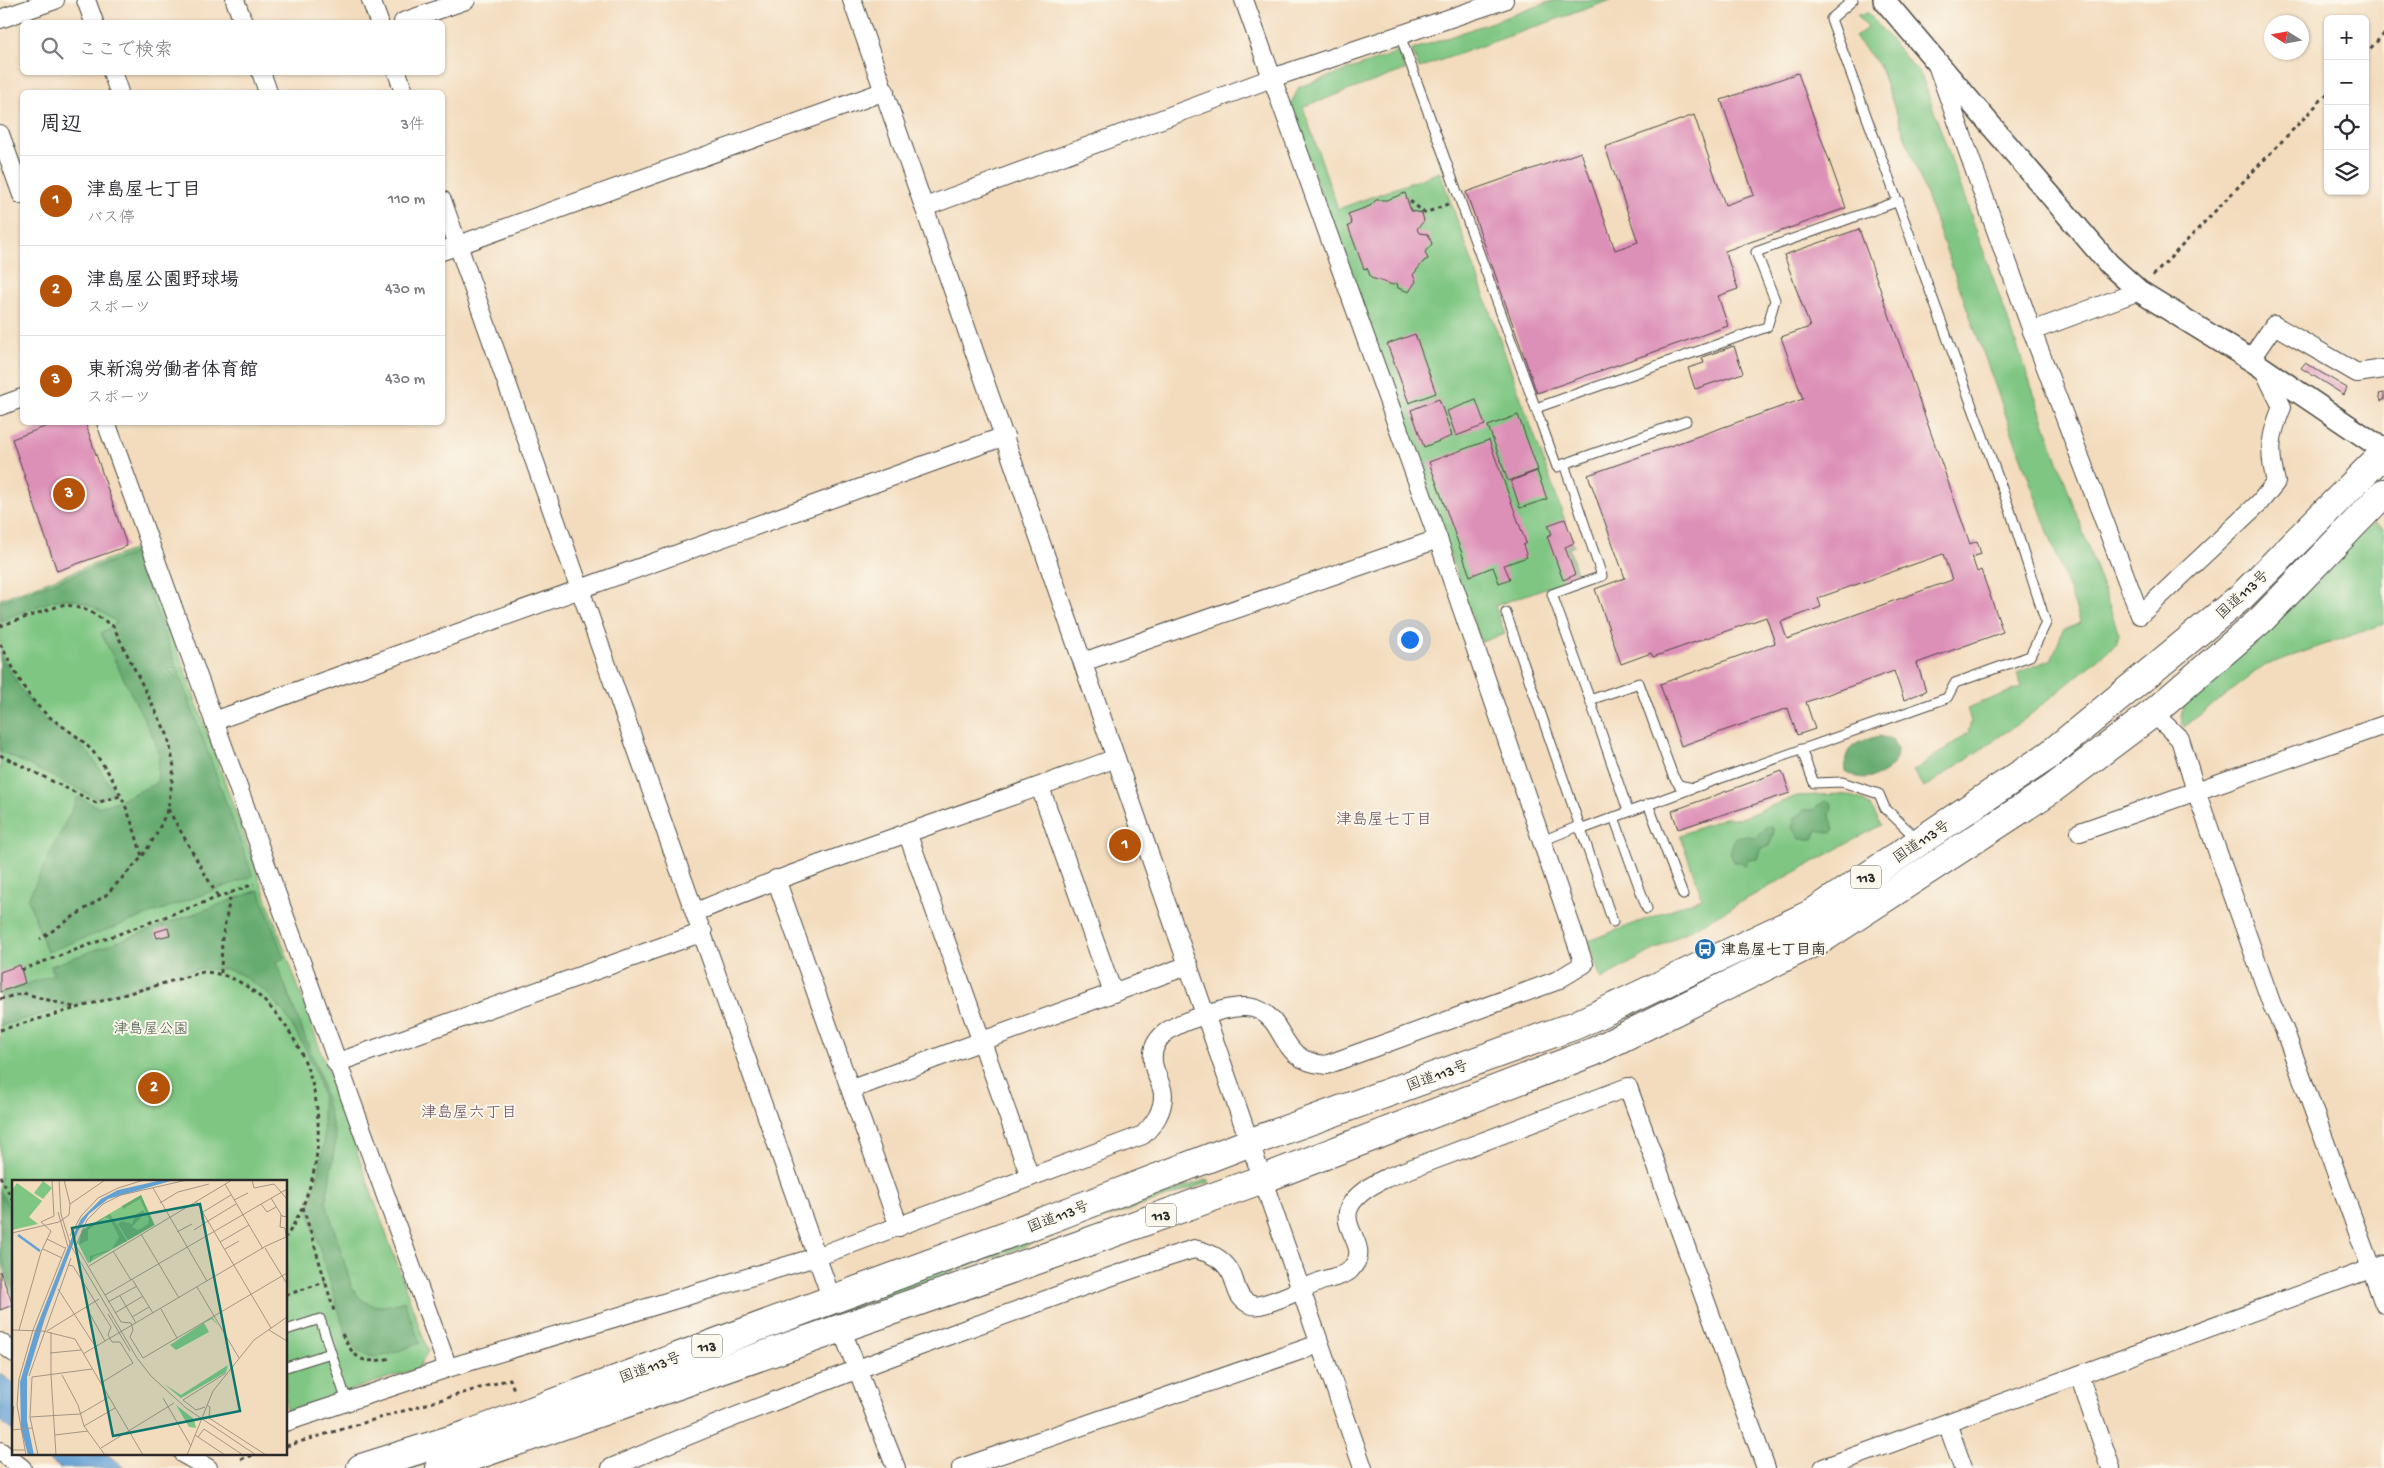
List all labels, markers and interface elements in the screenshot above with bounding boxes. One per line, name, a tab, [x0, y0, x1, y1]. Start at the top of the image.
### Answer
north arrow	[2264, 15, 2309, 60]
map controls	[2324, 15, 2369, 195]
button: +	[2324, 15, 2369, 60]
search box	[20, 20, 445, 75]
icon: search	[38, 34, 66, 62]
text: ここで検索	[78, 40, 173, 63]
button: −	[2324, 60, 2369, 105]
button: locate	[2324, 105, 2369, 150]
text: 周辺	[40, 114, 82, 139]
text: 3件	[401, 117, 425, 136]
button: layers	[2324, 150, 2369, 195]
text: 津島屋七丁目	[87, 180, 201, 203]
text: 1	[53, 191, 59, 210]
text: 110 m	[388, 191, 425, 210]
text: バス停	[87, 210, 135, 229]
text: 津島屋公園野球場	[87, 270, 239, 293]
text: 2	[52, 281, 60, 300]
text: 430 m	[385, 281, 425, 300]
text: スポーツ	[87, 300, 151, 319]
text: 東新潟労働者体育館	[87, 360, 258, 383]
text: 3	[52, 371, 60, 390]
text: 430 m	[385, 371, 425, 390]
text: スポーツ	[87, 390, 151, 409]
pin: 3	[53, 475, 85, 513]
street label: 国道113号	[2213, 567, 2273, 624]
your location	[1397, 627, 1423, 653]
district label: 津島屋七丁目	[1336, 810, 1432, 831]
street label: 国道113号	[1890, 817, 1954, 868]
pin: 1	[1109, 826, 1141, 864]
road number: 113	[1851, 866, 1881, 889]
bus stop icon: 津島屋七丁目南	[1693, 937, 1717, 961]
place label: 津島屋七丁目南	[1721, 941, 1826, 960]
park label: 津島屋公園	[113, 1020, 189, 1039]
street label: 国道113号	[1404, 1057, 1471, 1096]
pin: 2	[138, 1069, 170, 1107]
district label: 津島屋六丁目	[421, 1103, 517, 1124]
inset map	[12, 1180, 288, 1456]
street label: 国道113号	[1025, 1198, 1092, 1238]
road number: 113	[1146, 1204, 1176, 1226]
road number: 113	[692, 1334, 722, 1358]
street label: 国道113号	[617, 1349, 684, 1388]

